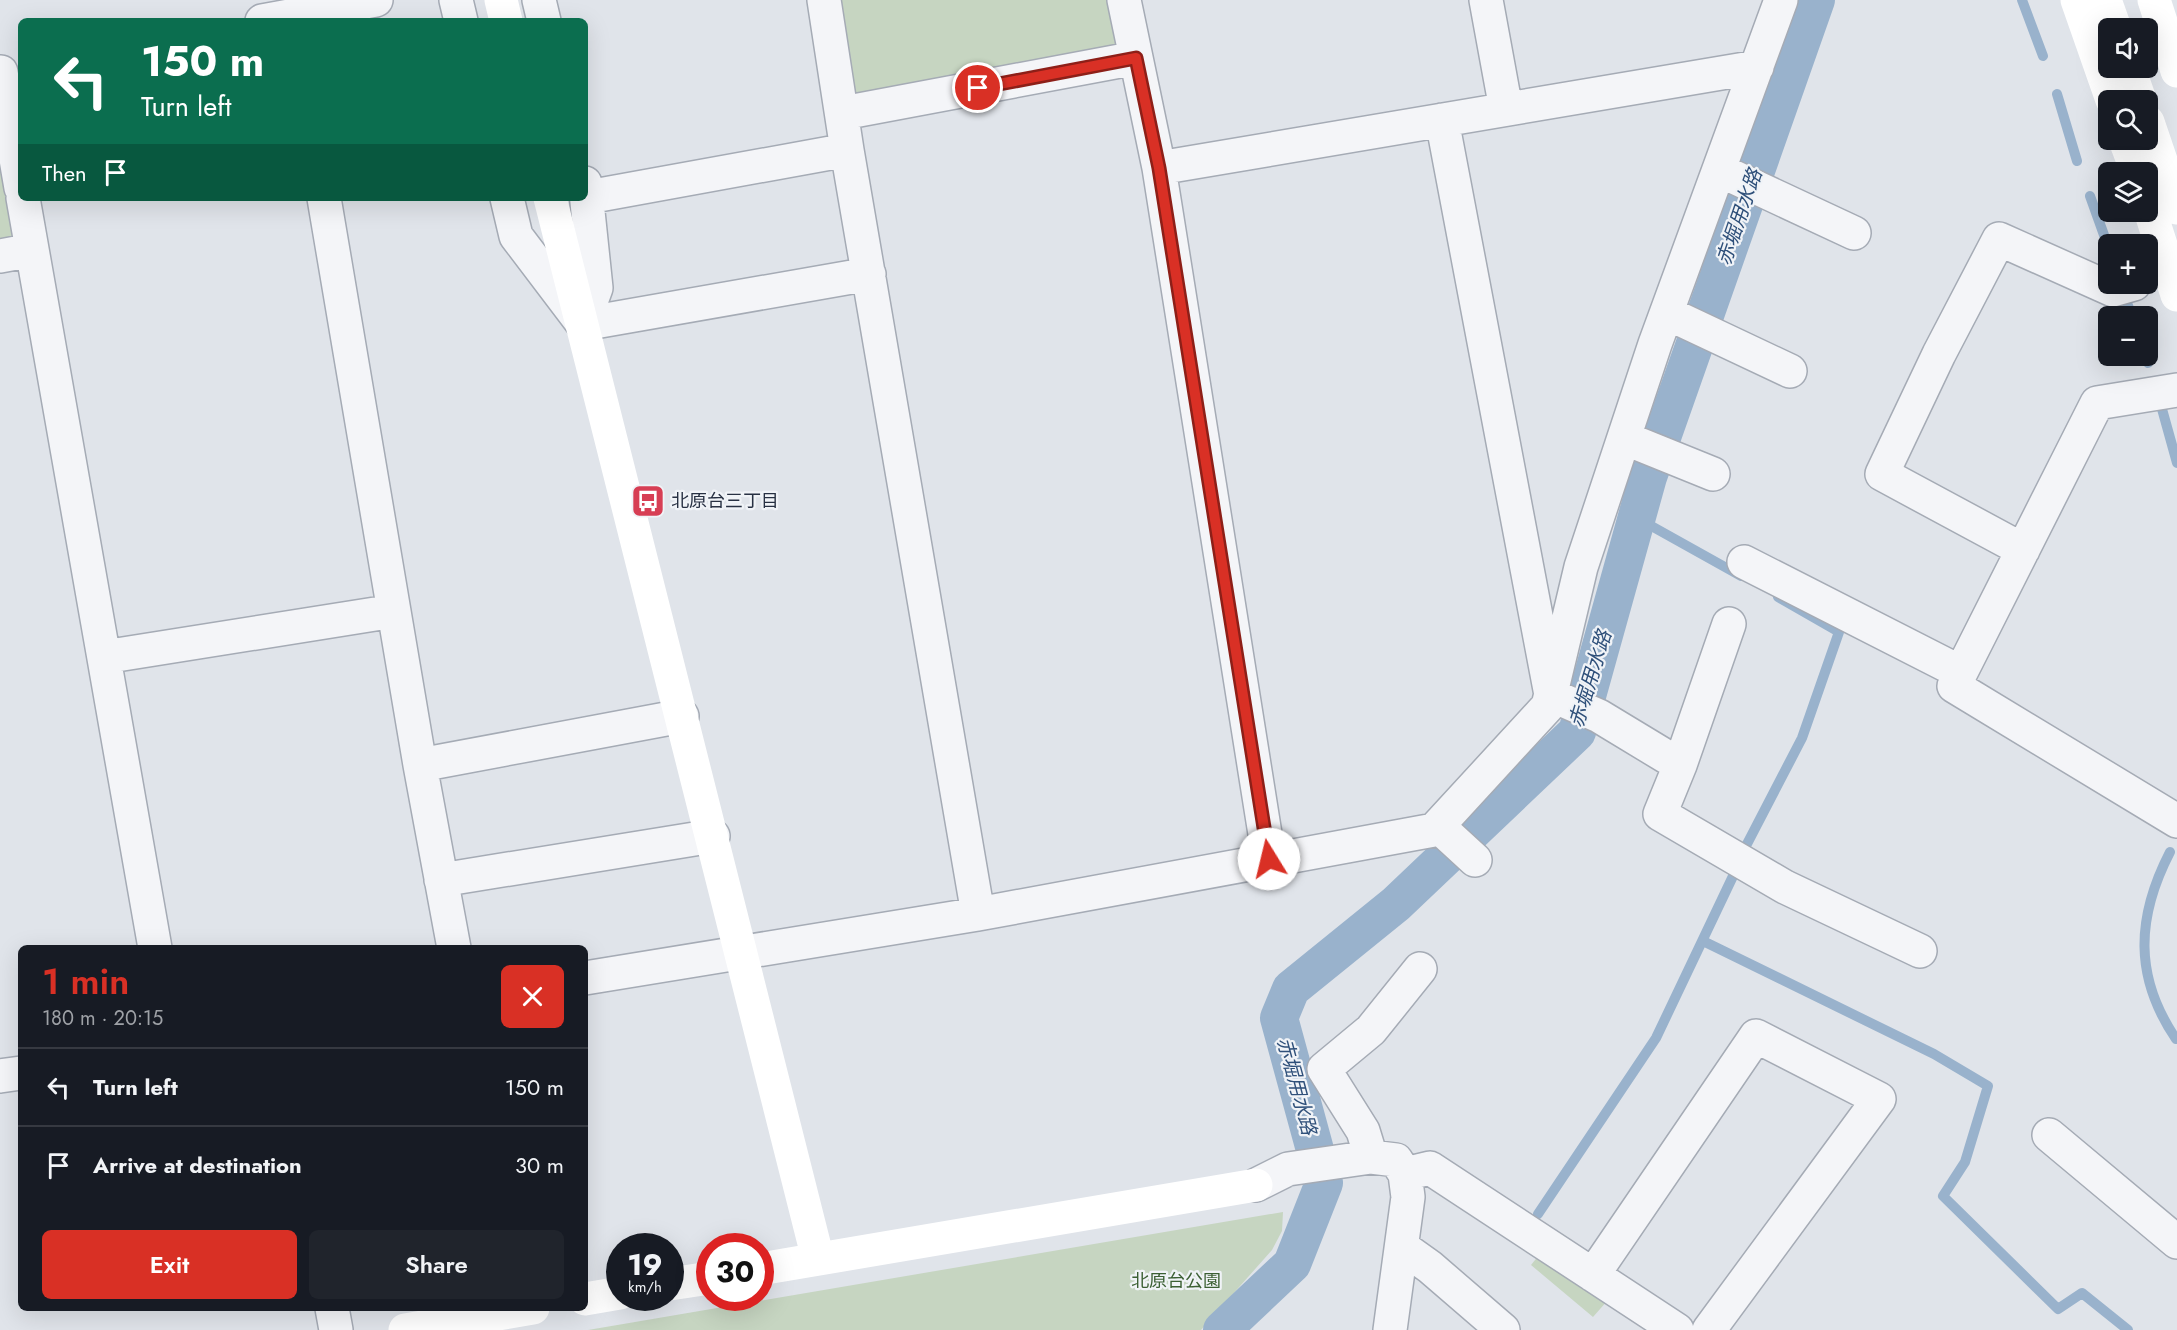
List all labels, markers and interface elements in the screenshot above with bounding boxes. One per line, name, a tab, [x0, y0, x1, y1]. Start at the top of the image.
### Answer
map controls	[2098, 18, 2158, 366]
button: sound	[2098, 18, 2158, 78]
text: 150 m	[141, 31, 264, 92]
icon: left	[42, 42, 120, 120]
pin	[952, 62, 1003, 113]
icon: arrive	[961, 71, 994, 104]
text: Turn left	[141, 87, 231, 126]
button: search	[2098, 90, 2158, 150]
icon: arrive	[99, 156, 132, 189]
text: Then	[42, 157, 87, 189]
button: layers	[2098, 162, 2158, 222]
water label: 赤堀用水路	[1709, 163, 1770, 269]
button: +	[2098, 234, 2158, 294]
button: −	[2098, 306, 2158, 366]
bus stop icon: 北原台三丁目	[630, 483, 666, 519]
place label: 北原台三丁目	[671, 488, 779, 514]
water label: 赤堀用水路	[1562, 625, 1620, 731]
position arrow	[1237, 827, 1301, 891]
text: 1 min	[42, 955, 129, 1007]
button: close	[501, 965, 564, 1028]
text: 180 m · 20:15	[42, 1004, 163, 1033]
water label: 赤堀用水路	[1270, 1034, 1324, 1140]
icon: left	[42, 1071, 75, 1104]
text: Turn left	[93, 1071, 178, 1103]
text: 150 m	[505, 1071, 564, 1103]
icon: arrive	[42, 1149, 75, 1182]
text: Arrive at destination	[93, 1149, 302, 1181]
text: 30 m	[515, 1149, 564, 1181]
button: Exit	[42, 1230, 297, 1299]
button: Share	[309, 1230, 564, 1299]
speed limit sign: 30	[696, 1233, 774, 1311]
text: 19	[627, 1243, 663, 1286]
park label: 北原台公園	[1131, 1268, 1221, 1294]
text: km/h	[628, 1276, 662, 1298]

